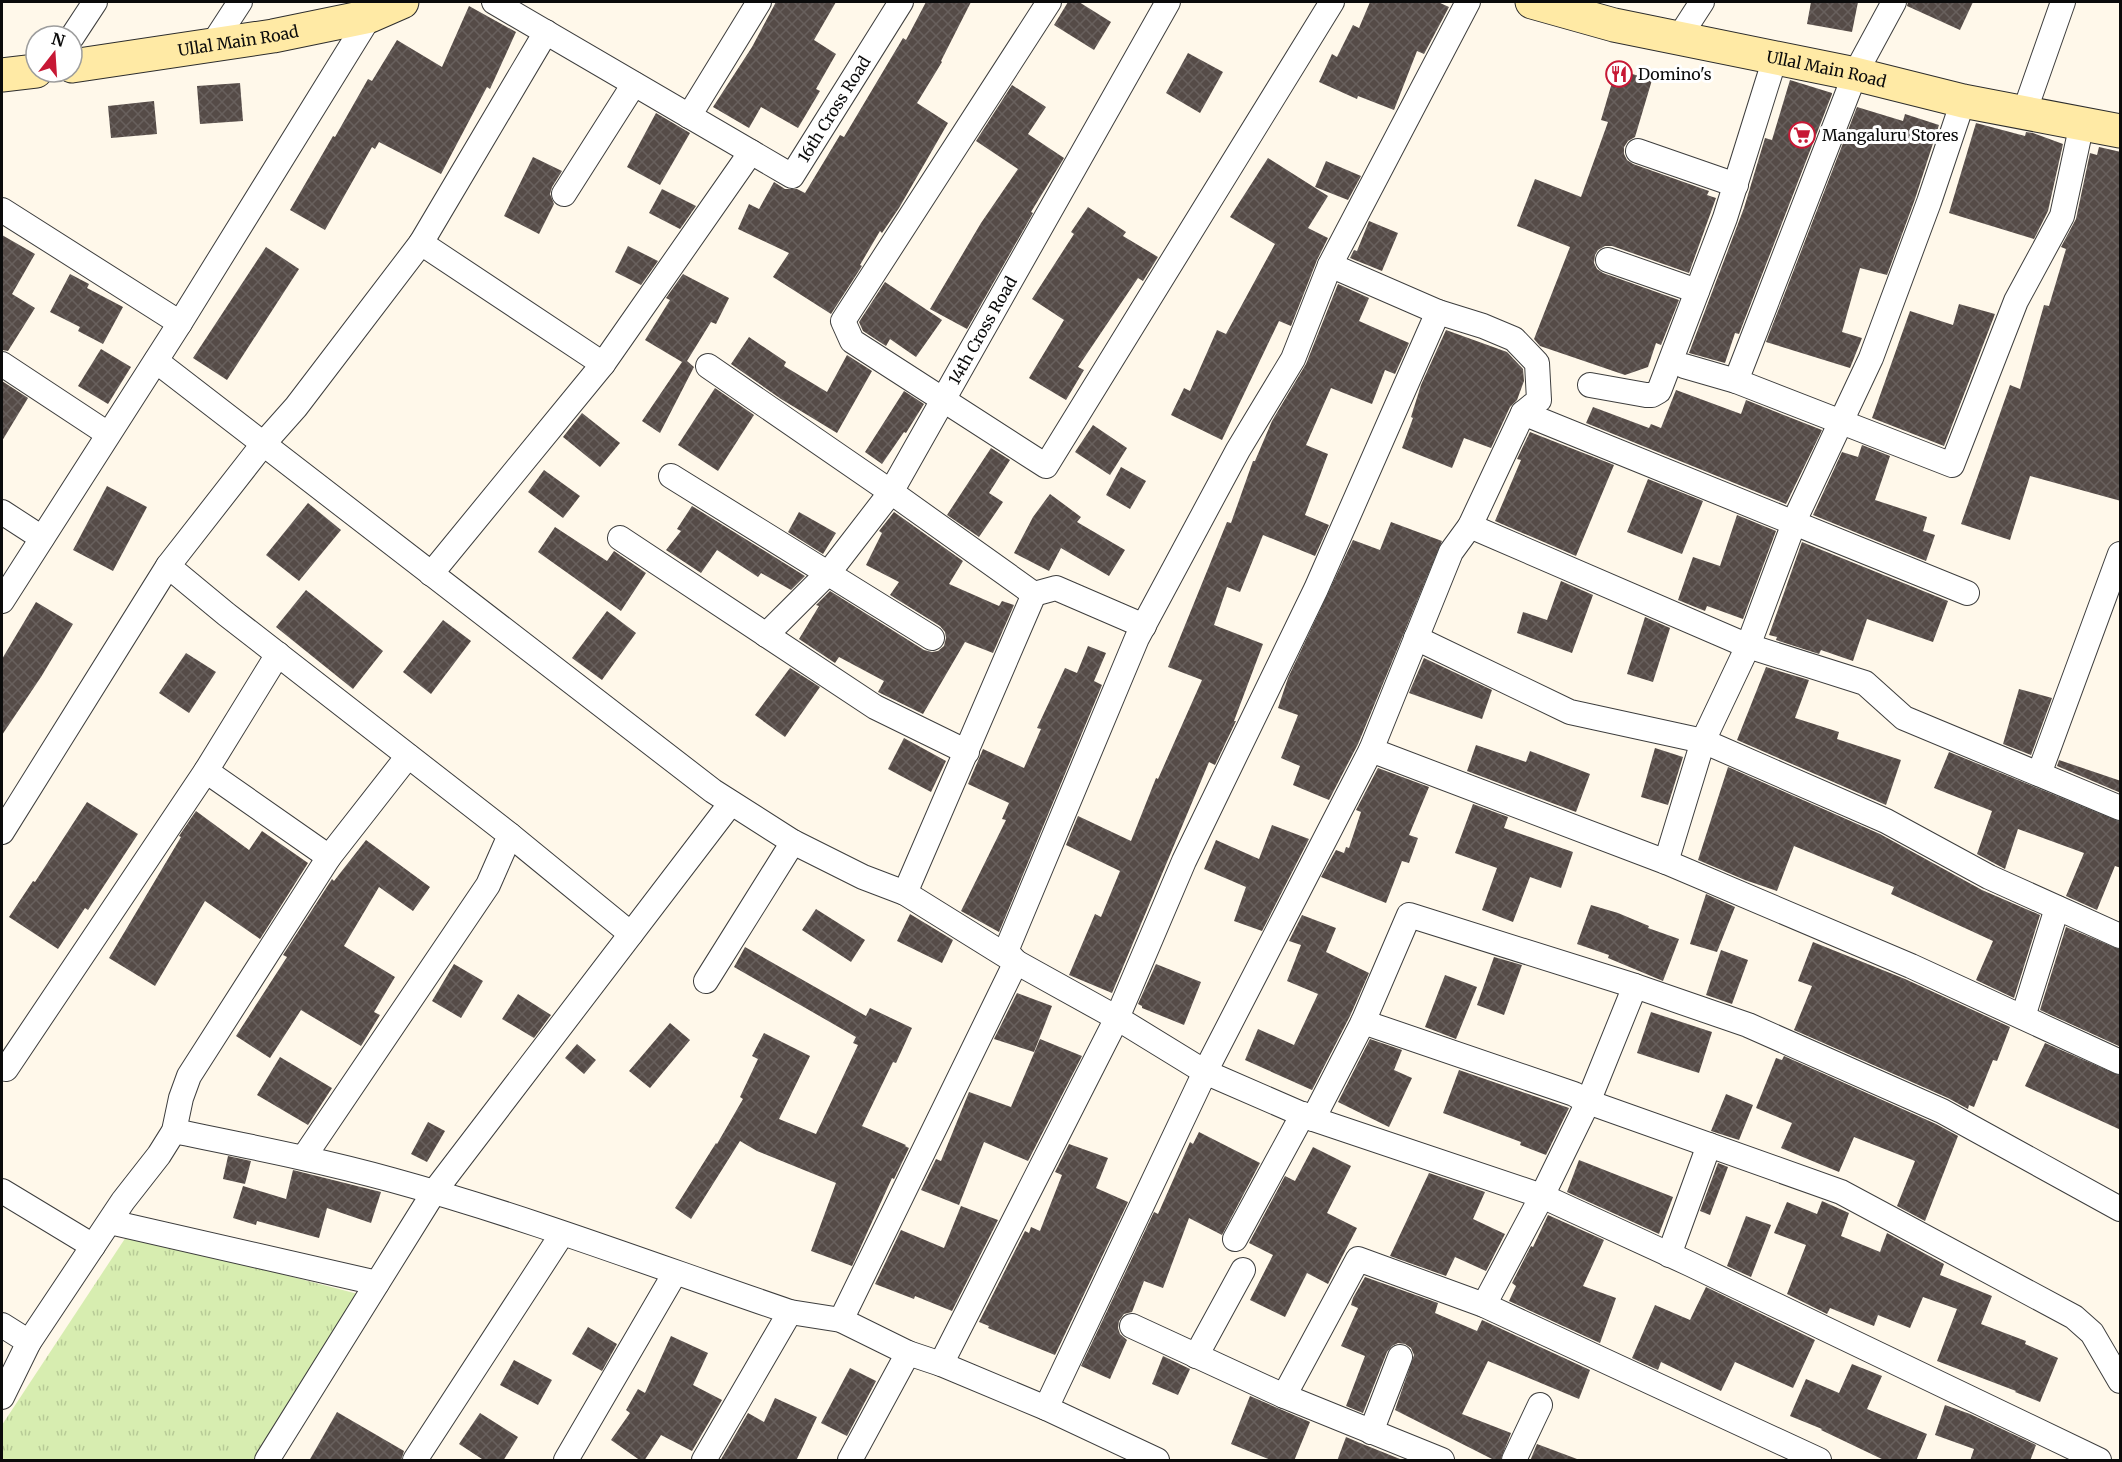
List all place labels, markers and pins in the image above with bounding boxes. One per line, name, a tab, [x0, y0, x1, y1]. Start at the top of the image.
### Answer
restaurant icon: Domino's	[1604, 59, 1634, 89]
place label: Domino's	[1638, 64, 1712, 84]
supermarket icon: Mangaluru Stores	[1787, 120, 1817, 150]
place label: Mangaluru Stores	[1822, 125, 1959, 145]

